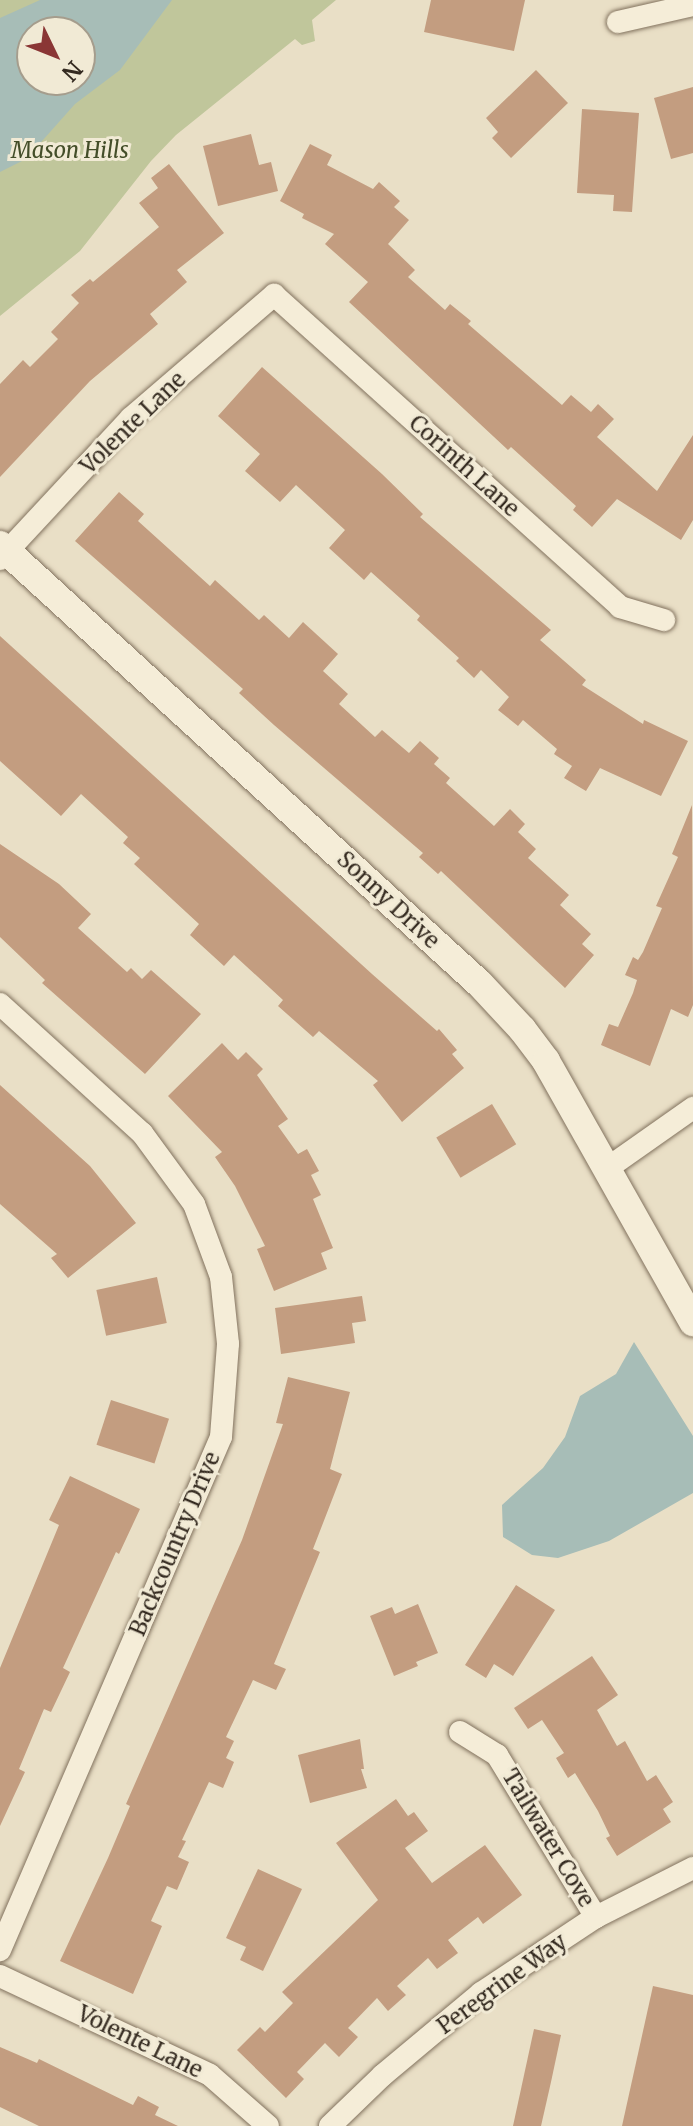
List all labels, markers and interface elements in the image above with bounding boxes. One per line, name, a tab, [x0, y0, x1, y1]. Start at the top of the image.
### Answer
north arrow	[16, 16, 96, 96]
text: N	[56, 55, 88, 87]
park label: Mason Hills	[11, 138, 129, 164]
street label: Volente Lane	[75, 366, 191, 480]
street label: Corinth Lane	[404, 410, 524, 522]
street label: Sonny Drive	[332, 846, 444, 954]
street label: Backcountry Drive	[124, 1448, 226, 1640]
street label: Tailwater Cove	[497, 1764, 599, 1912]
street label: Peregrine Way	[432, 1928, 572, 2040]
street label: Volente Lane	[73, 2000, 207, 2084]

